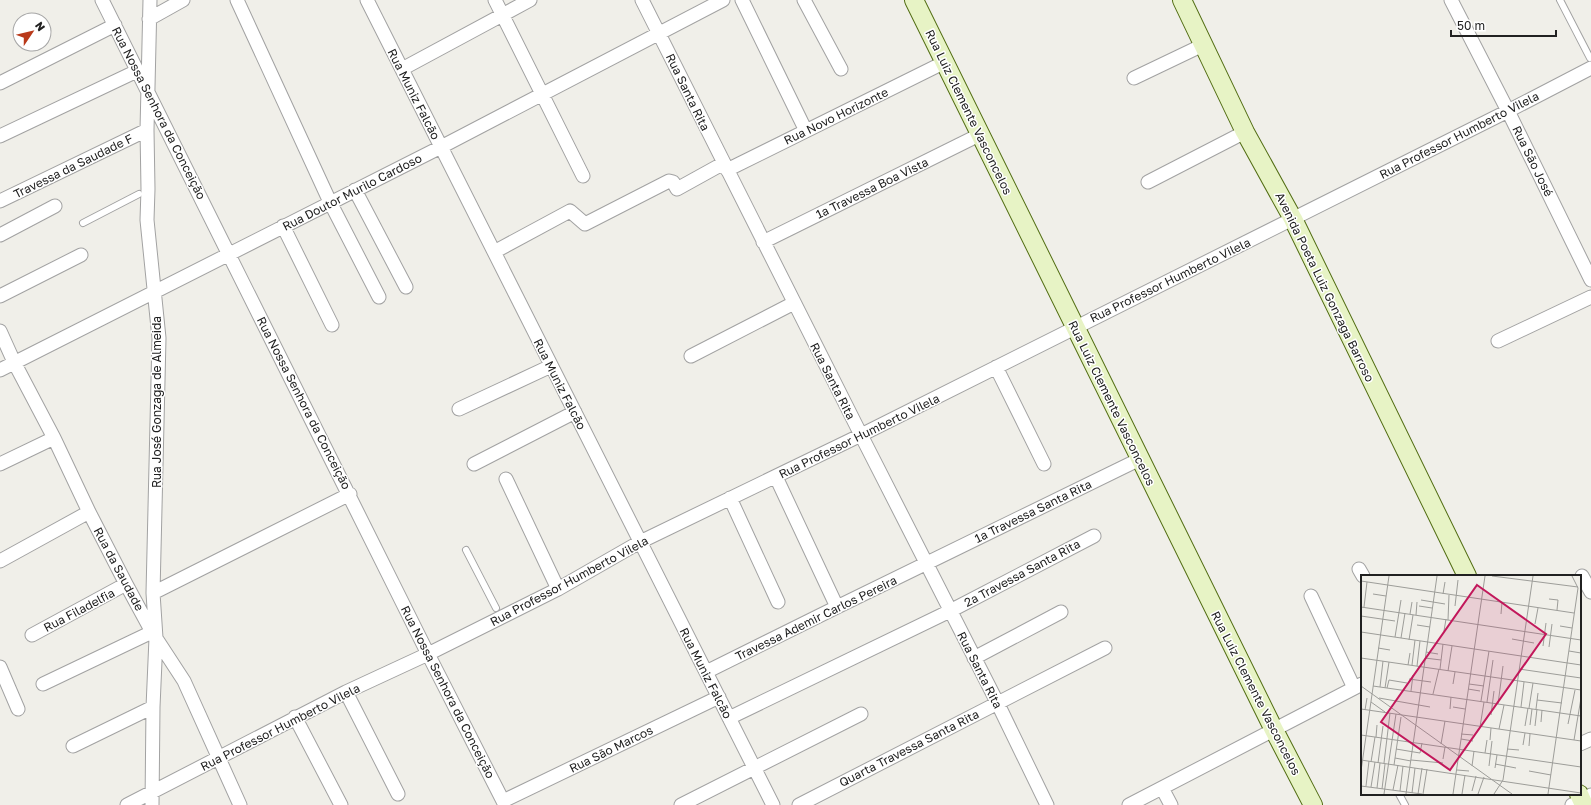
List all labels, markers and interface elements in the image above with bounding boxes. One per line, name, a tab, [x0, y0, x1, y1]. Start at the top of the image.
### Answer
north arrow	[12, 12, 52, 52]
scale bar	[1451, 12, 1556, 38]
text: 50 m	[1457, 18, 1485, 33]
text: N	[33, 19, 48, 33]
street label: Rua Nossa Senhora da Conceição	[109, 24, 209, 202]
street label: Rua Luiz Clemente Vasconcelos	[922, 27, 1016, 197]
street label: Rua Muniz Falcão	[385, 46, 443, 142]
street label: Rua Santa Rita	[663, 51, 713, 133]
street label: Rua Novo Horizonte	[781, 84, 891, 148]
street label: Rua Professor Humberto Vilela	[1377, 88, 1541, 182]
street label: Rua São José	[1509, 123, 1557, 199]
street label: Travessa da Saudade F	[11, 131, 135, 201]
street label: Rua Doutor Murilo Cardoso	[280, 150, 424, 234]
street label: 1ª Travessa Boa Vista	[813, 154, 931, 222]
street label: Avenida Poeta Luiz Gonzaga Barroso	[1272, 190, 1378, 384]
street label: Rua Professor Humberto Vilela	[1087, 234, 1253, 326]
street label: Rua Nossa Senhora da Conceição	[254, 314, 354, 492]
street label: Rua José Gonzaga de Almeida	[149, 316, 164, 488]
street label: Rua Luiz Clemente Vasconcelos	[1065, 318, 1159, 488]
street label: Rua Muniz Falcão	[531, 336, 589, 432]
street label: Rua Santa Rita	[807, 340, 859, 422]
street label: Rua Professor Humberto Vilela	[776, 390, 942, 482]
street label: 1ª Travessa Santa Rita	[972, 476, 1094, 546]
street label: Rua da Saudade	[91, 525, 147, 613]
street label: Rua Professor Humberto Vilela	[487, 533, 651, 629]
street label: 2ª Travessa Santa Rita	[961, 536, 1083, 610]
street label: Travessa Ademir Carlos Pereira	[733, 572, 899, 664]
inset map	[1361, 575, 1581, 795]
street label: Rua Filadelfia	[41, 585, 117, 635]
street label: Rua Nossa Senhora da Conceição	[398, 603, 498, 781]
street label: Rua Luiz Clemente Vasconcelos	[1208, 609, 1304, 777]
street label: Rua Muniz Falcão	[677, 625, 735, 721]
street label: Rua Santa Rita	[954, 629, 1006, 711]
street label: Rua Professor Humberto Vilela	[198, 680, 362, 774]
street label: Quarta Travessa Santa Rita	[837, 706, 981, 790]
street label: Rua São Marcos	[567, 722, 655, 776]

